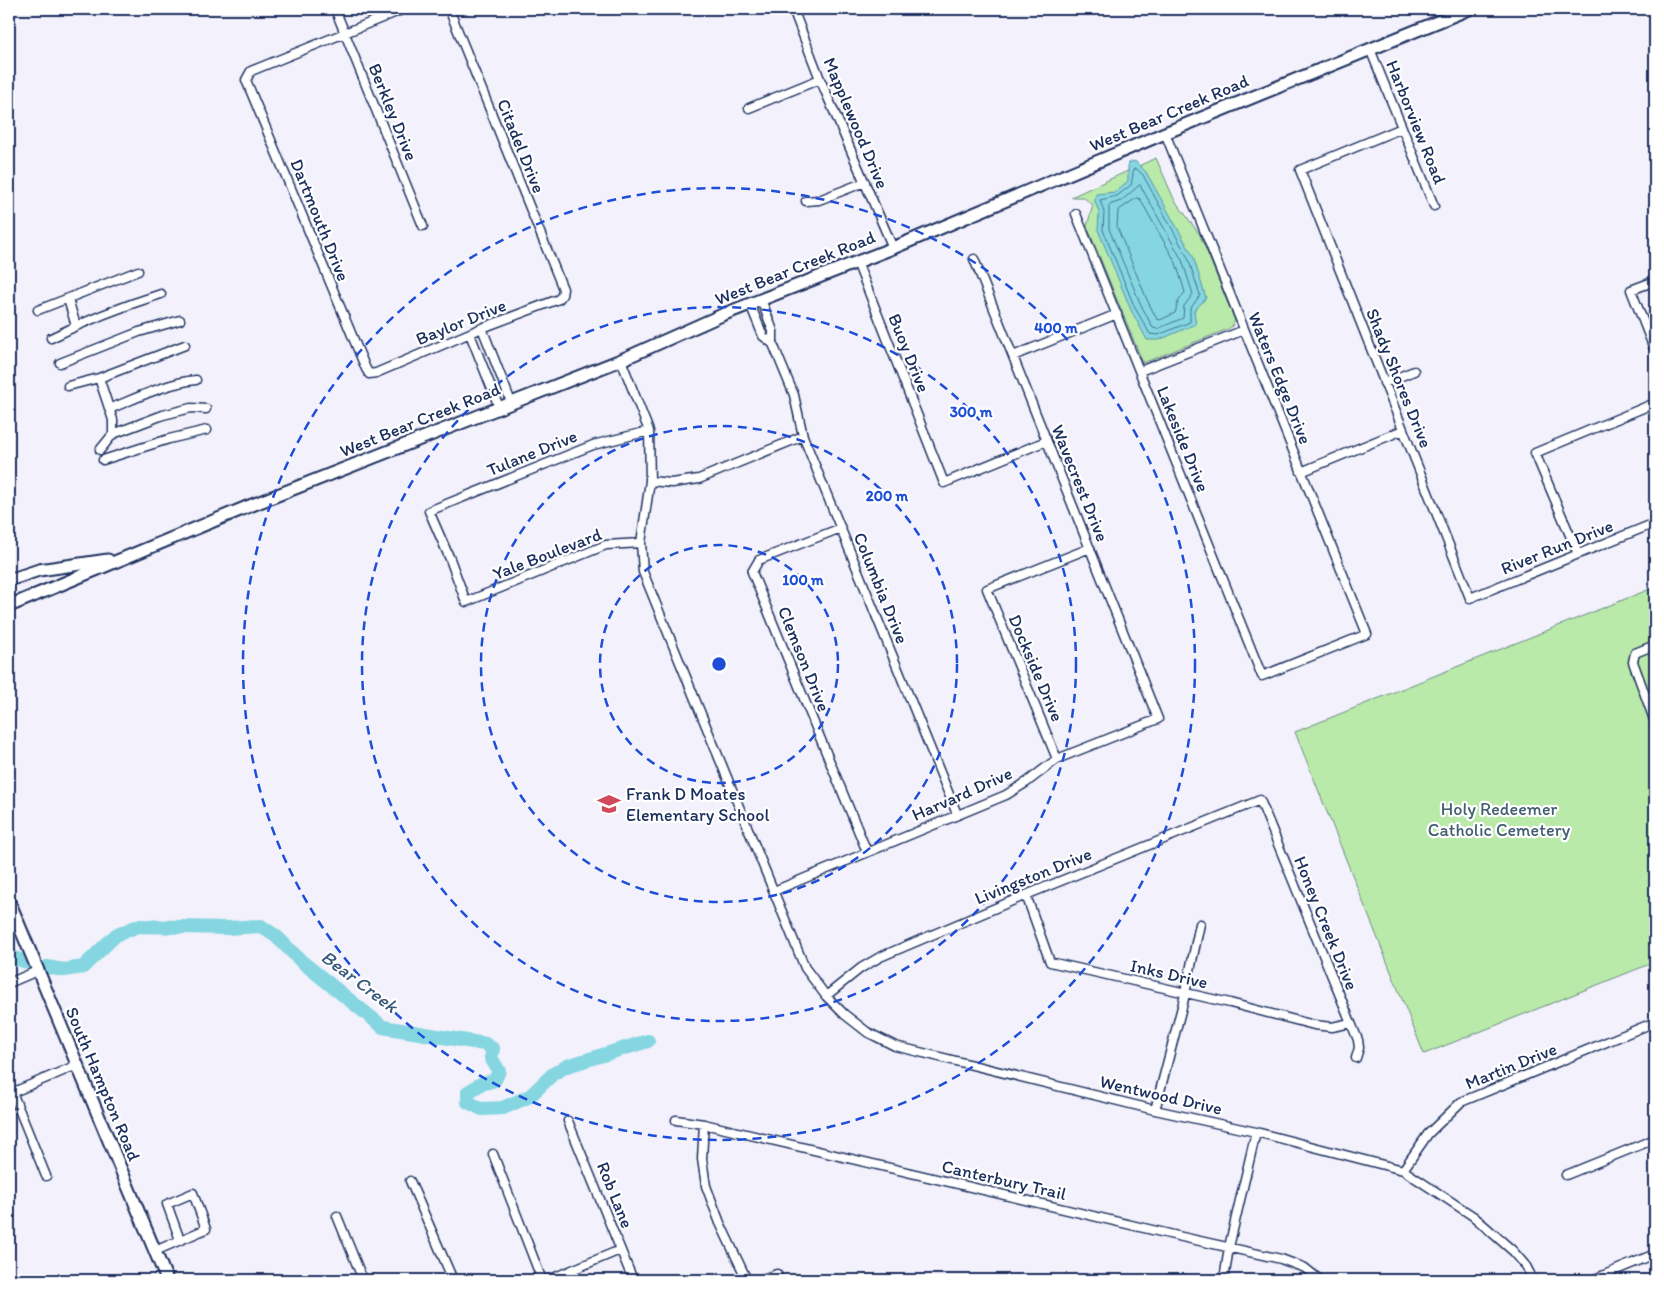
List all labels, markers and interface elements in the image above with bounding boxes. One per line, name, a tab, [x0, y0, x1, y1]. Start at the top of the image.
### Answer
street label: Mapplewood Drive	[818, 54, 894, 192]
street label: Harborview Road	[1381, 57, 1451, 187]
street label: Berkley Drive	[364, 60, 422, 164]
street label: West Bear Creek Road	[1086, 69, 1252, 157]
street label: Citadel Drive	[492, 96, 550, 196]
street label: Dartmouth Drive	[285, 156, 355, 284]
street label: West Bear Creek Road	[712, 226, 879, 310]
street label: Baylor Drive	[413, 294, 509, 350]
street label: Shady Shores Drive	[1361, 305, 1437, 451]
street label: Waters Edge Drive	[1243, 309, 1317, 447]
street label: Buoy Drive	[883, 310, 935, 396]
text: 400 m	[1034, 319, 1078, 337]
street label: West Bear Creek Road	[337, 378, 504, 462]
street label: Lakeside Drive	[1152, 383, 1214, 495]
text: 300 m	[950, 403, 993, 421]
street label: Wavecrest Drive	[1047, 421, 1113, 545]
street label: Tulane Drive	[484, 425, 580, 481]
text: 200 m	[866, 487, 909, 505]
street label: River Run Drive	[1498, 514, 1616, 580]
street label: Yale Boulevard	[490, 523, 605, 585]
street label: Columbia Drive	[849, 529, 913, 647]
text: 100 m	[782, 571, 824, 589]
street label: Clemson Drive	[773, 603, 835, 715]
street label: Dockside Drive	[1004, 611, 1068, 725]
centre of rings	[710, 655, 728, 673]
street label: Harvard Drive	[908, 762, 1016, 826]
place label: Frank D Moates Elementary School	[626, 783, 770, 826]
school or university icon: Frank D Moates Elementary School	[596, 791, 622, 817]
park label: Holy Redeemer Catholic Cemetery	[1428, 798, 1571, 841]
street label: Livingston Drive	[971, 843, 1095, 909]
street label: Honey Creek Drive	[1289, 853, 1363, 993]
water label: Bear Creek	[317, 945, 403, 1018]
street label: Inks Drive	[1128, 954, 1210, 994]
street label: South Hampton Road	[61, 1004, 145, 1164]
street label: Martin Drive	[1462, 1038, 1560, 1094]
street label: Wentwood Drive	[1098, 1070, 1224, 1120]
street label: Canterbury Trail	[940, 1155, 1068, 1205]
street label: Rob Lane	[592, 1159, 638, 1231]

